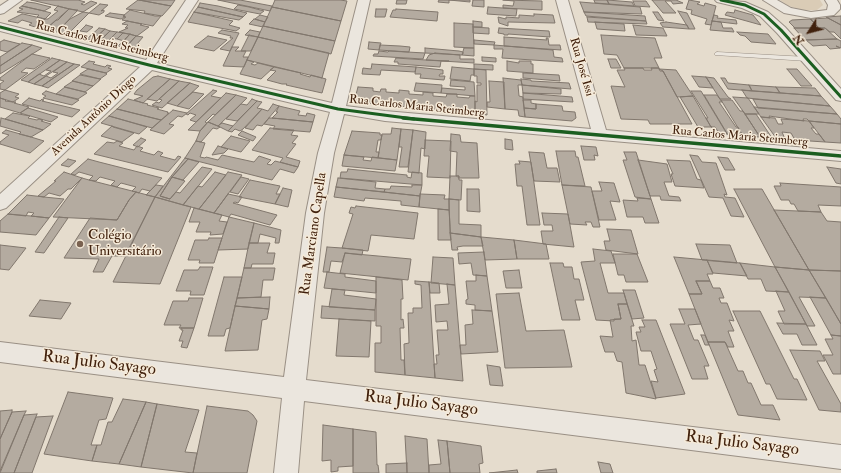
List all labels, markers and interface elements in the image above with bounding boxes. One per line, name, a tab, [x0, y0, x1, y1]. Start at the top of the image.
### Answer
north arrow	[789, 12, 829, 52]
street label: Rua Carlos Maria Steimberg	[34, 19, 170, 65]
text: N	[791, 32, 807, 47]
street label: Rua José Issi	[566, 36, 596, 98]
street label: Avenida Antônio Diogo	[48, 73, 140, 159]
street label: Rua Carlos Maria Steimberg	[348, 93, 486, 121]
street label: Rua Carlos Maria Steimberg	[671, 124, 809, 150]
street label: Rua Marciano Capella	[297, 171, 331, 297]
place label: Colégio Universitário	[88, 228, 162, 260]
marker: Colégio Universitário	[75, 239, 85, 249]
street label: Rua Julio Sayago	[41, 347, 157, 381]
street label: Rua Julio Sayago	[363, 387, 479, 421]
street label: Rua Julio Sayago	[684, 427, 800, 461]

